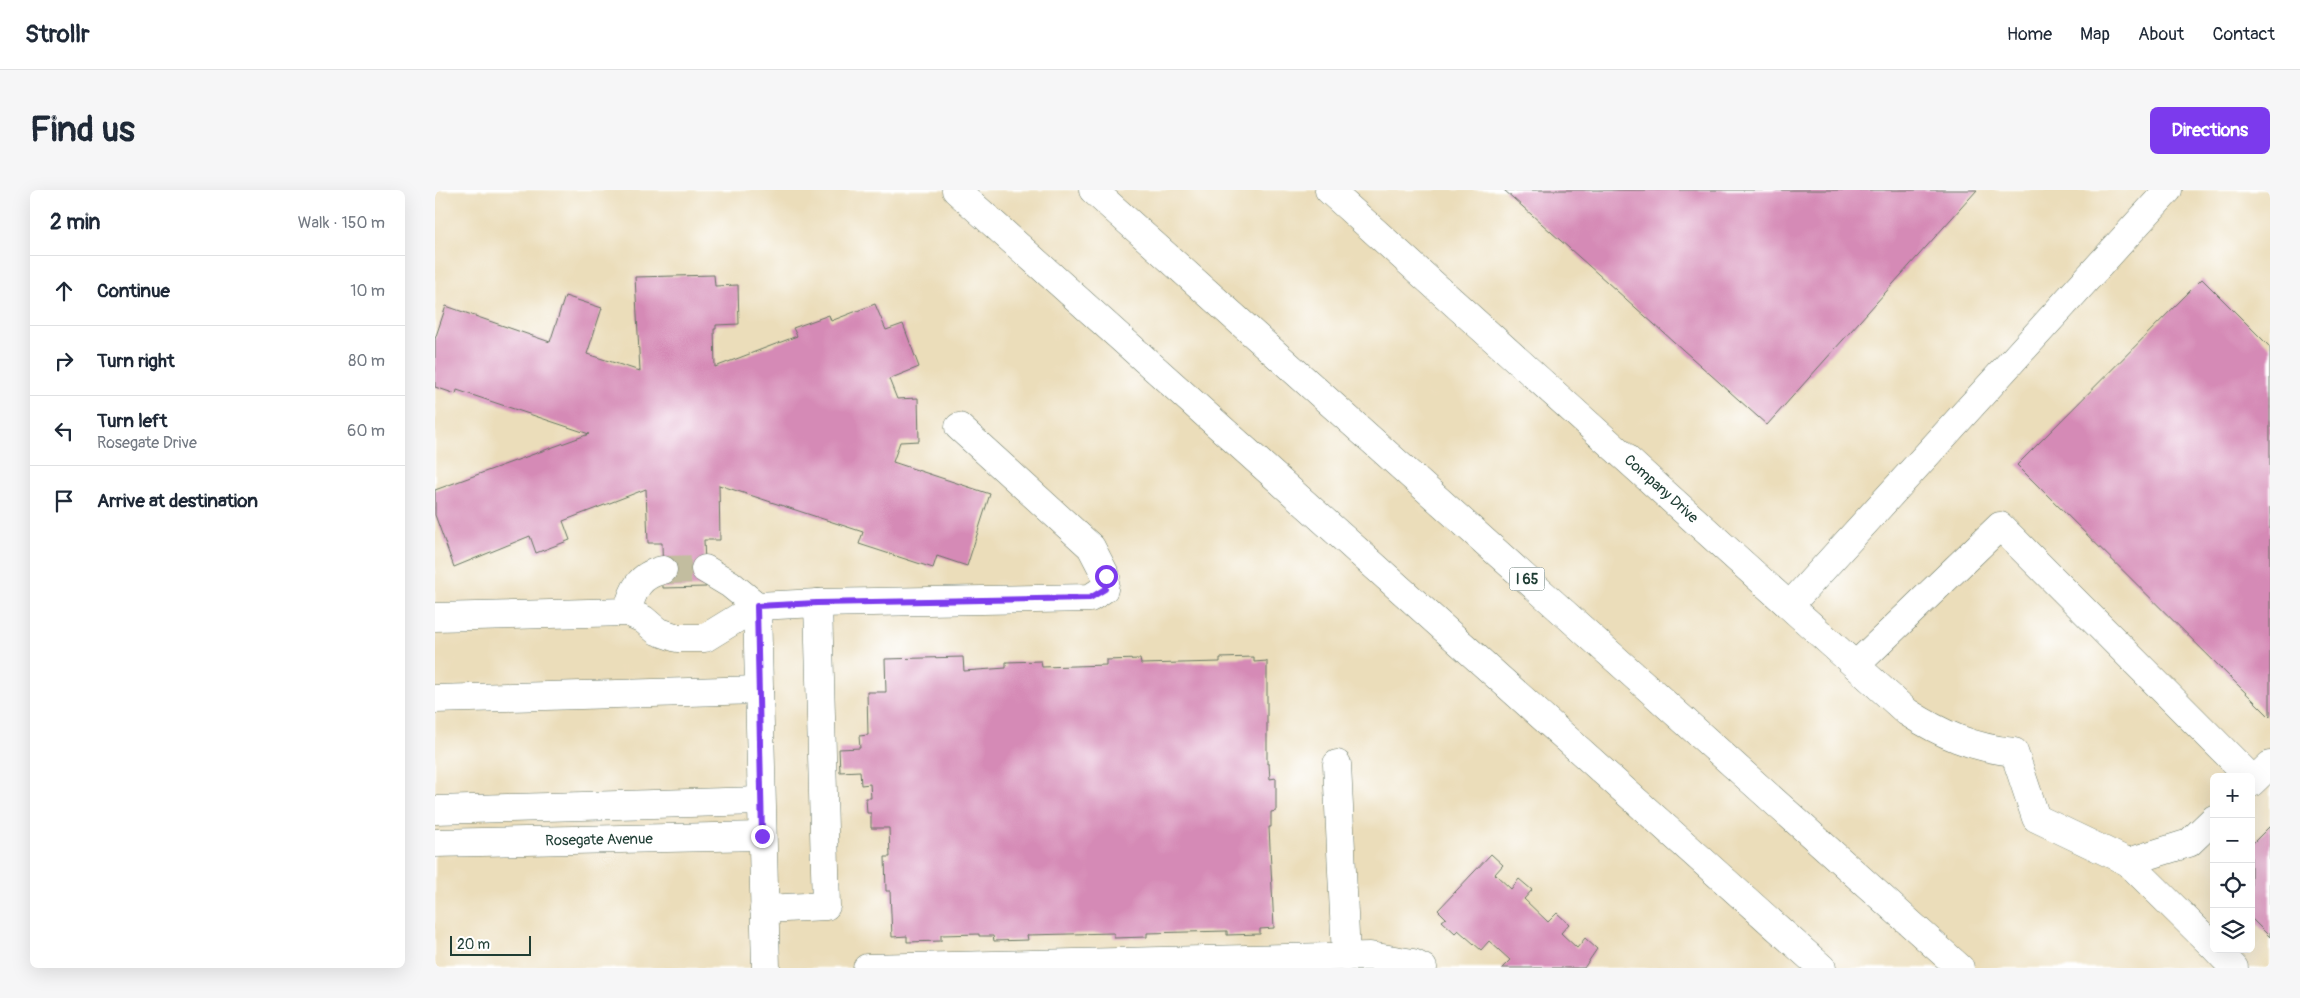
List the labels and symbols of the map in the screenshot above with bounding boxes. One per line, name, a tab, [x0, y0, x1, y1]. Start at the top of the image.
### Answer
street label: Company Drive	[1620, 451, 1703, 528]
route start	[1095, 565, 1118, 588]
road number: I 65	[1509, 568, 1545, 590]
route end	[751, 825, 774, 848]
street label: Rosegate Avenue	[545, 830, 654, 850]
scale bar	[450, 933, 531, 956]

